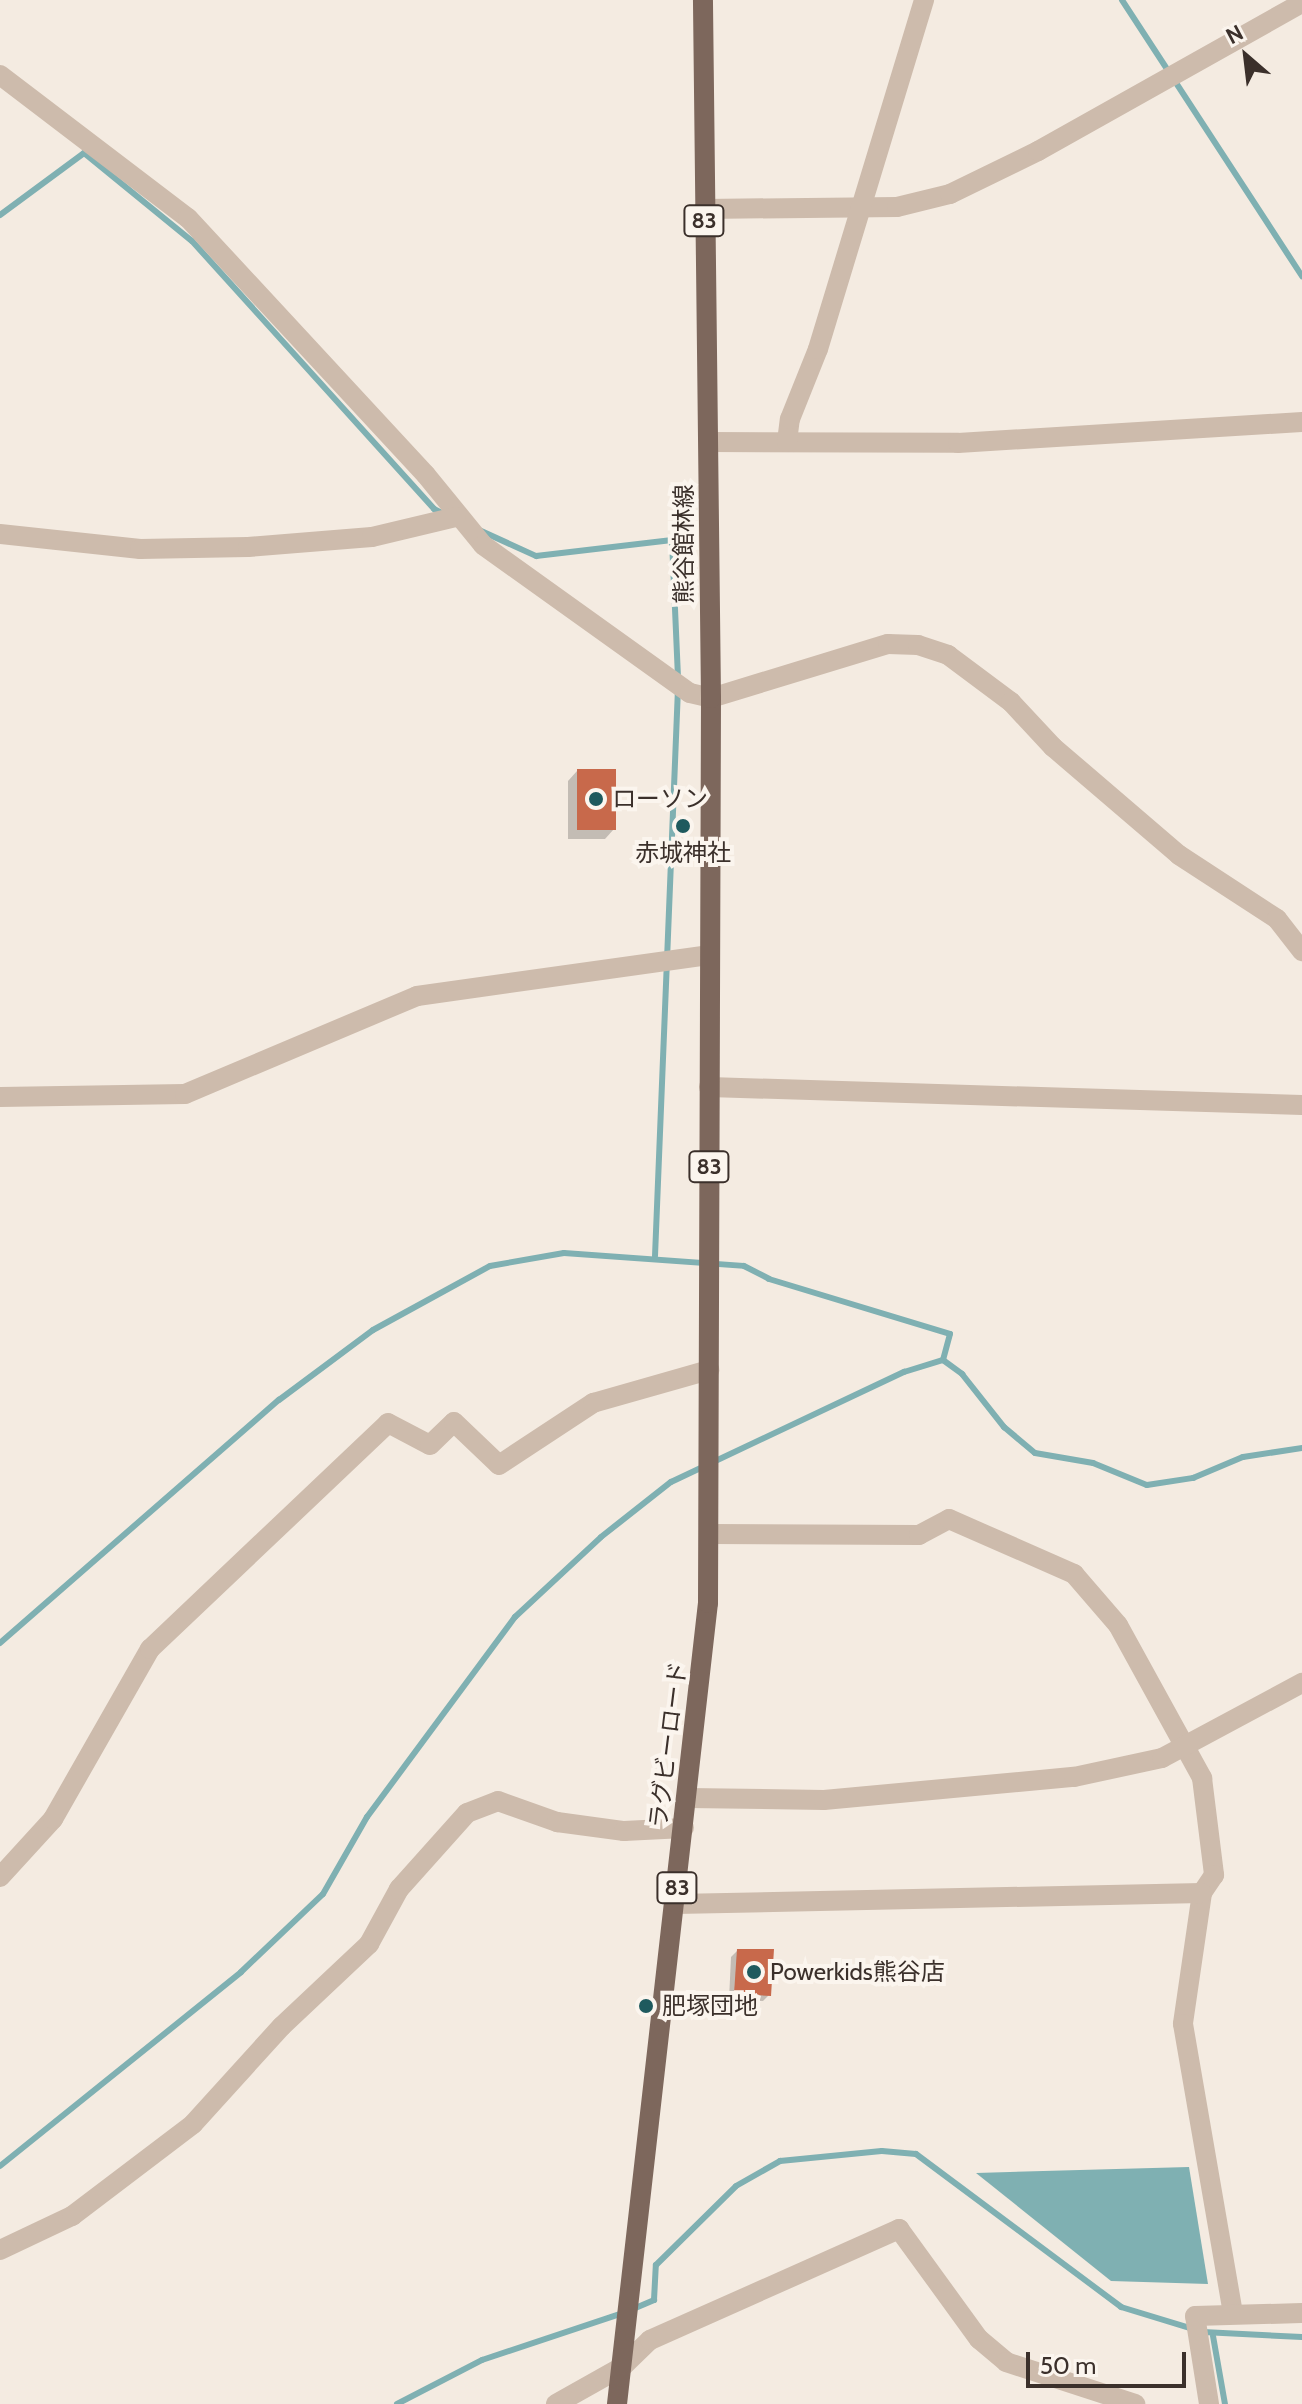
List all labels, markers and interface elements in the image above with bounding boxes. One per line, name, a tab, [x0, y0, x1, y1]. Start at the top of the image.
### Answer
north arrow	[1206, 16, 1286, 96]
text: N	[1221, 19, 1248, 50]
road number: 83	[682, 203, 726, 239]
street label: 熊谷館林線	[670, 484, 698, 604]
place label: ローソン	[612, 785, 708, 813]
marker: ローソン	[587, 790, 605, 808]
marker: 赤城神社	[674, 817, 692, 835]
place label: 赤城神社	[635, 839, 731, 867]
road number: 83	[687, 1149, 731, 1185]
street label: ラグビーロード	[643, 1660, 693, 1830]
road number: 83	[655, 1870, 699, 1906]
place label: Powerkids熊谷店	[770, 1958, 945, 1986]
marker: Powerkids熊谷店	[745, 1963, 763, 1981]
place label: 肥塚団地	[662, 1992, 758, 2020]
marker: 肥塚団地	[637, 1997, 655, 2015]
scale bar	[1030, 2336, 1190, 2386]
text: 50 m	[1040, 2351, 1096, 2380]

